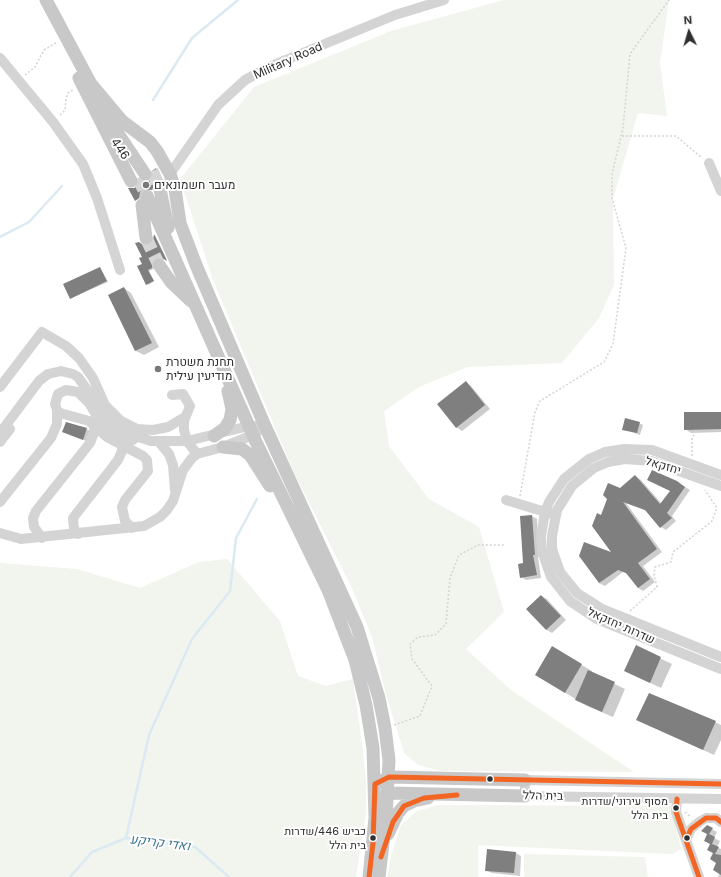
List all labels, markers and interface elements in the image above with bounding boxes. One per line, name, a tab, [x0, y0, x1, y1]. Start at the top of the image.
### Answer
north arrow	[669, 12, 709, 52]
text: N	[683, 13, 693, 27]
street label: Military Road	[251, 39, 325, 83]
street label: 446	[108, 135, 132, 163]
place label: מעבר חשמונאים	[154, 178, 235, 192]
marker: מעבר חשמונאים	[141, 180, 151, 190]
place label: תחנת משטרת מודיעין עילית	[166, 355, 234, 383]
marker: תחנת משטרת מודיעין עילית	[153, 364, 163, 374]
street label: יחזקאל	[643, 454, 683, 478]
street label: שדרות יחזקאל	[585, 605, 657, 647]
unlabelled marker	[485, 774, 495, 784]
street label: בית הלל	[523, 788, 563, 804]
place label: מסוף עירוני/שדרות בית הלל	[582, 795, 668, 821]
marker: מסוף עירוני/שדרות בית הלל	[671, 803, 681, 813]
place label: כביש 446/שדרות בית הלל	[284, 825, 366, 851]
water label: ואדי קריקע	[129, 832, 191, 854]
marker: כביש 446/שדרות בית הלל	[368, 833, 378, 843]
unlabelled marker	[682, 833, 692, 843]

